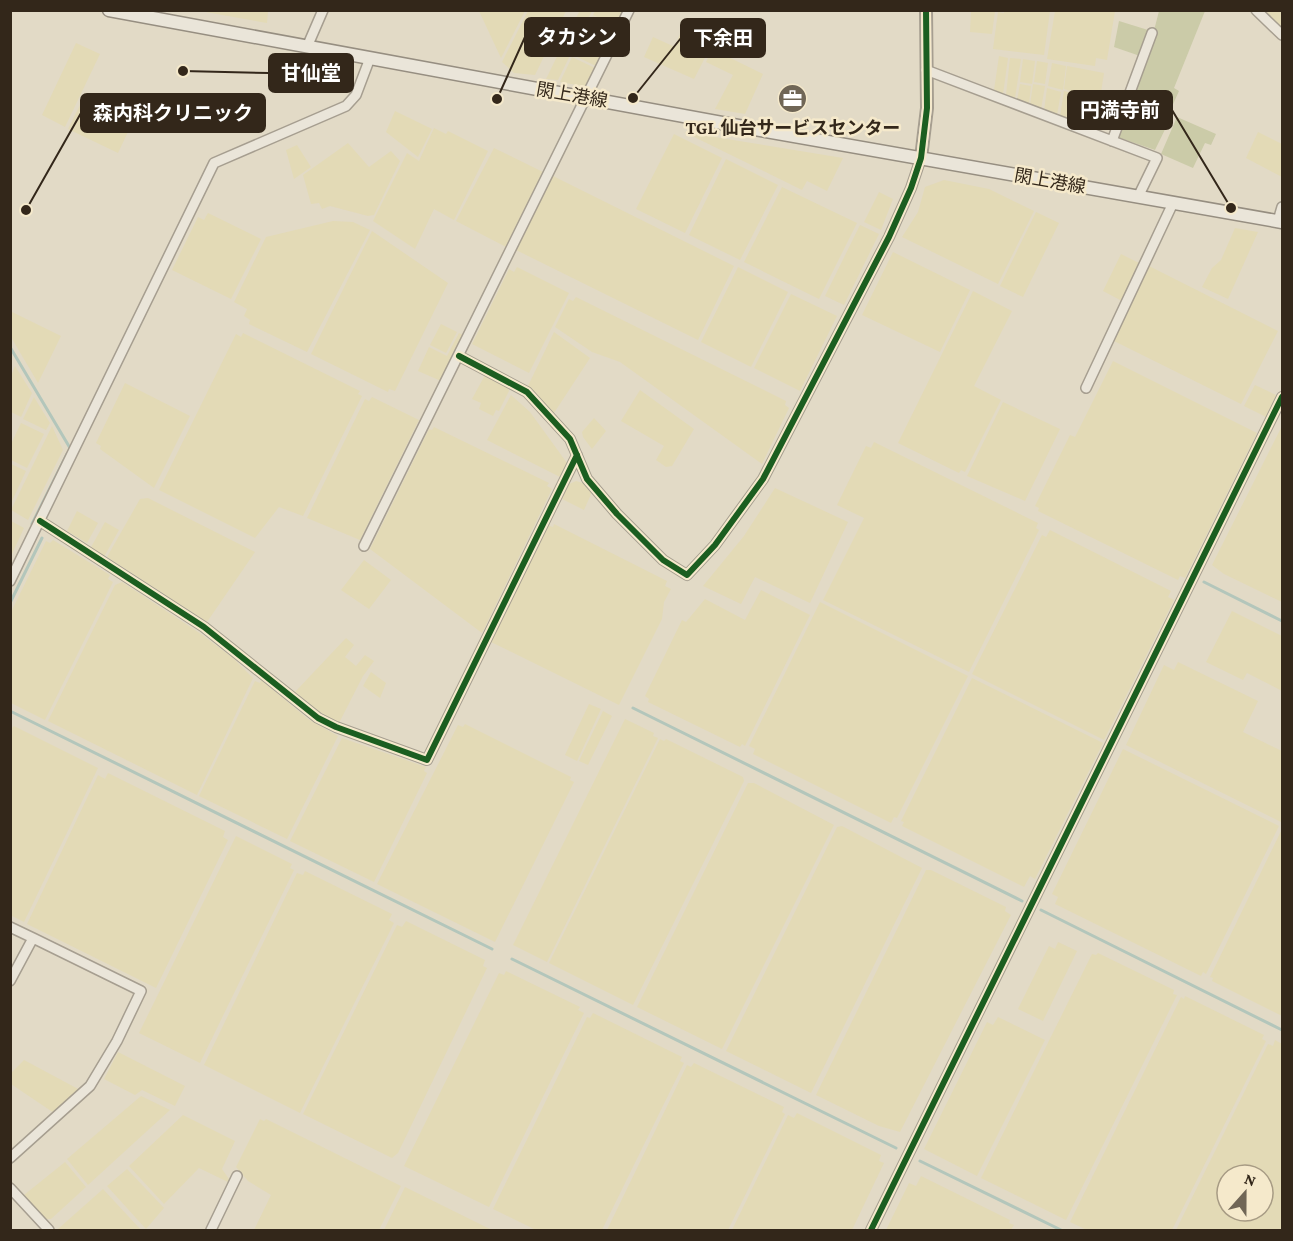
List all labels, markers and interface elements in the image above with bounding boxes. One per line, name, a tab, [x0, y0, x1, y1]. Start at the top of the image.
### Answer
callout: タカシン	[525, 18, 629, 56]
callout: 下余田	[681, 19, 765, 57]
text: タカシン	[537, 26, 617, 48]
text: 下余田	[693, 27, 753, 49]
callout: 甘仙堂	[269, 54, 353, 92]
text: 甘仙堂	[281, 62, 341, 84]
street label: 閖上港線	[535, 79, 609, 111]
office icon: TGL 仙台サービスセンター	[777, 83, 809, 115]
callout: 円満寺前	[1068, 91, 1172, 129]
callout: 森内科クリニック	[81, 94, 265, 132]
text: 円満寺前	[1080, 99, 1160, 121]
text: 森内科クリニック	[93, 102, 253, 124]
place label: TGL 仙台サービスセンター	[685, 118, 901, 138]
street label: 閖上港線	[1013, 165, 1087, 197]
north arrow	[1215, 1163, 1275, 1223]
text: N	[1242, 1170, 1258, 1189]

